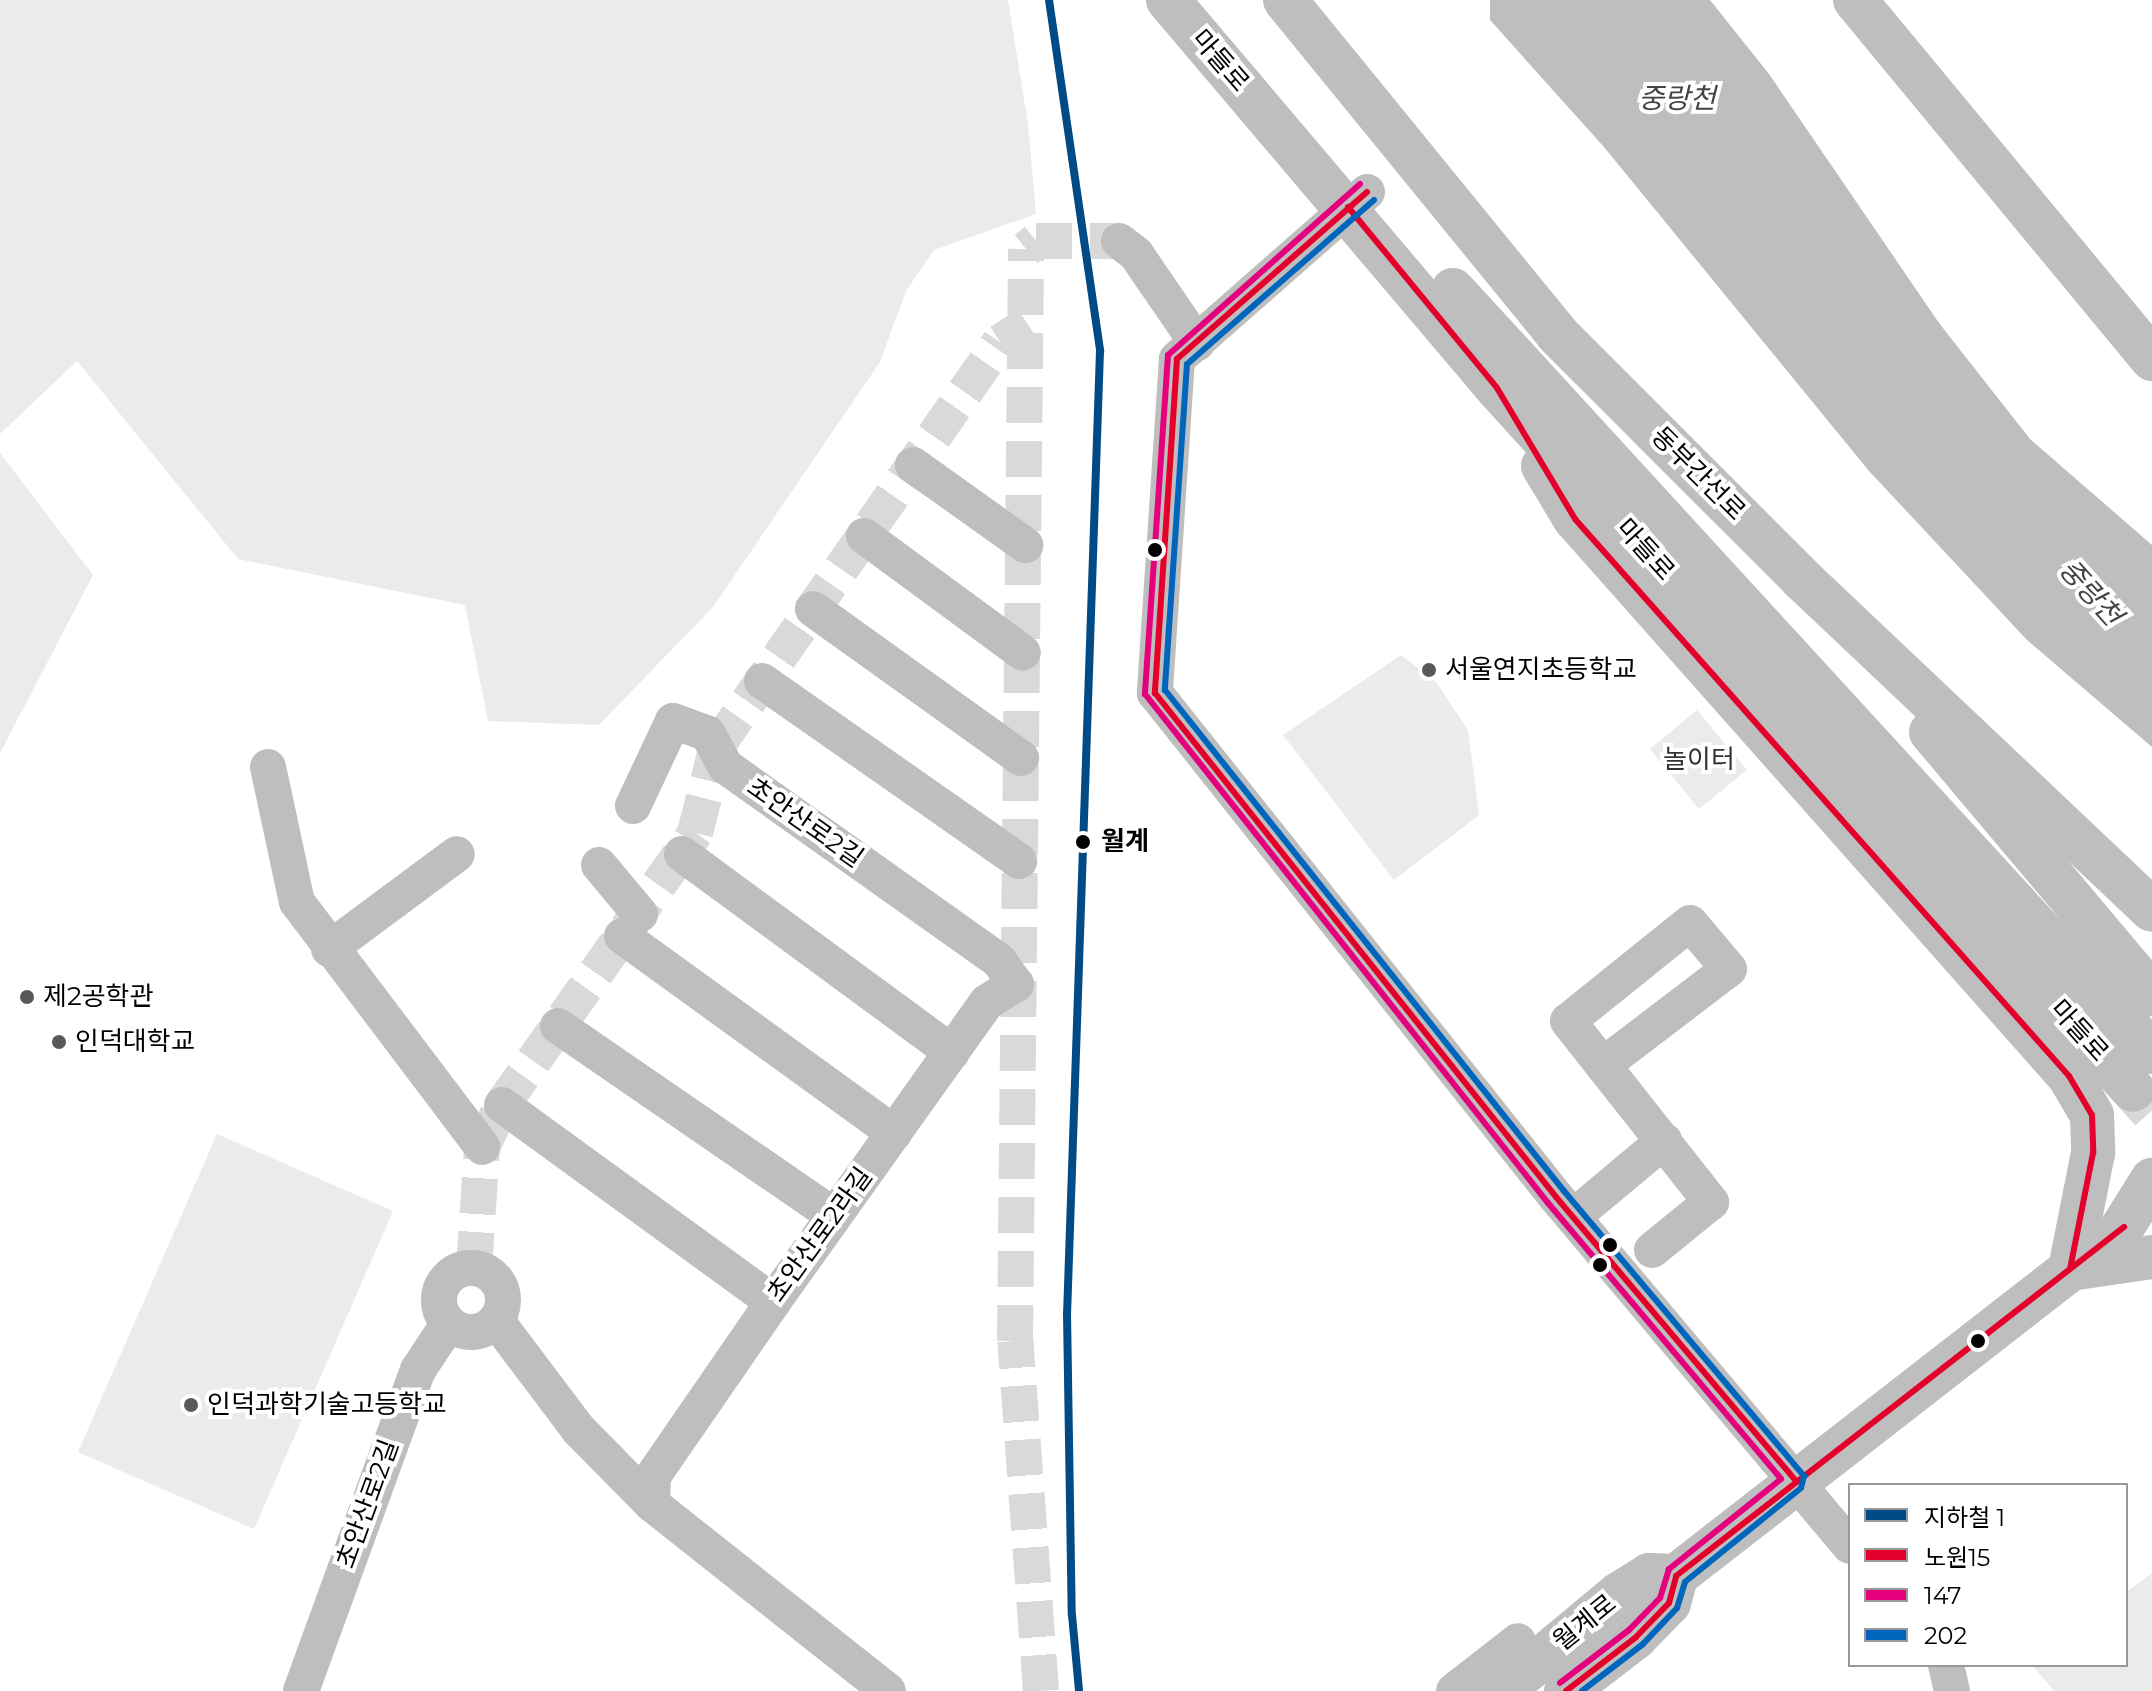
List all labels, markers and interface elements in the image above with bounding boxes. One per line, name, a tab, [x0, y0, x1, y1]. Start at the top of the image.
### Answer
street label: 마들로	[1185, 24, 1255, 98]
water label: 중랑천	[1638, 81, 1716, 115]
street label: 동부간선로	[1645, 421, 1751, 527]
street label: 마들로	[1609, 513, 1681, 587]
unlabelled marker	[1147, 542, 1163, 558]
water label: 중랑천	[2053, 552, 2129, 632]
place label: 서울연지초등학교	[1445, 654, 1636, 686]
marker: 서울연지초등학교	[1420, 661, 1438, 679]
park label: 놀이터	[1663, 744, 1735, 776]
street label: 초안산로2길	[741, 772, 869, 874]
place label: 월계	[1101, 826, 1149, 858]
marker: 월계	[1072, 831, 1094, 853]
place label: 제2공학관	[43, 981, 153, 1013]
marker: 제2공학관	[18, 988, 36, 1006]
street label: 마들로	[2043, 994, 2115, 1068]
place label: 인덕대학교	[75, 1026, 195, 1058]
marker: 인덕대학교	[50, 1033, 68, 1051]
street label: 초안산로2라길	[761, 1162, 879, 1308]
unlabelled marker	[1602, 1237, 1618, 1253]
unlabelled marker	[1592, 1257, 1608, 1273]
unlabelled marker	[1970, 1333, 1986, 1349]
place label: 인덕과학기술고등학교	[207, 1389, 446, 1421]
marker: 인덕과학기술고등학교	[182, 1396, 200, 1414]
street label: 초안산로2길	[330, 1436, 406, 1572]
legend	[1848, 1483, 2128, 1667]
text: 지하철 1	[1924, 1503, 2005, 1532]
text: 노원15	[1924, 1543, 1990, 1572]
text: 147	[1924, 1581, 1961, 1610]
street label: 월계로	[1547, 1588, 1623, 1658]
text: 202	[1924, 1621, 1967, 1650]

